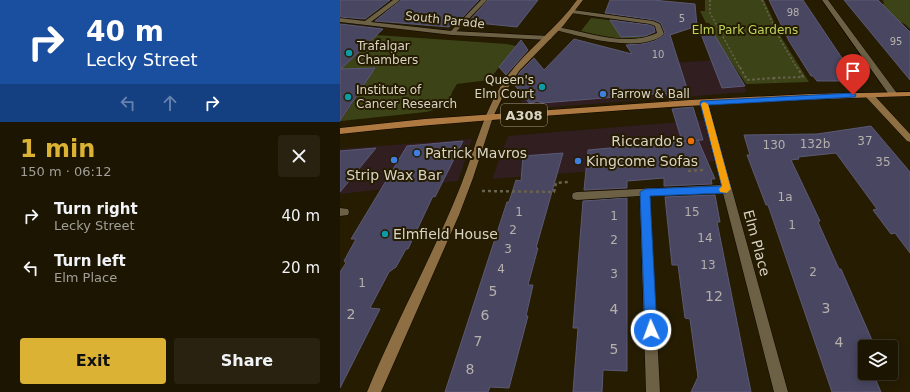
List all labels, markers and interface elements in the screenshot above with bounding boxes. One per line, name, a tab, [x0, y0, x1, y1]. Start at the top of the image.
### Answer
house number: 98	[787, 7, 799, 18]
street label: South Parade	[404, 9, 486, 31]
house number: 5	[679, 13, 685, 24]
text: 40 m	[86, 15, 164, 48]
icon: right	[20, 16, 72, 68]
park label: Elm Park Gardens	[692, 23, 798, 37]
house number: 95	[890, 36, 902, 47]
place label: Trafalgar Chambers	[356, 39, 418, 67]
marker: Trafalgar Chambers	[344, 48, 354, 58]
text: Lecky Street	[86, 49, 198, 70]
house number: 10	[652, 49, 664, 60]
pin	[836, 54, 870, 95]
icon: arrive	[842, 60, 864, 82]
place label: Queen's Elm Court	[475, 73, 534, 101]
marker: Queen's Elm Court	[537, 82, 547, 92]
place label: Institute of Cancer Research	[356, 83, 457, 111]
place label: Farrow & Ball	[611, 87, 690, 101]
marker: Farrow & Ball	[598, 89, 608, 99]
icon: left	[117, 92, 139, 114]
icon: ahead	[159, 92, 181, 114]
icon: right	[201, 92, 223, 114]
marker: Institute of Cancer Research	[343, 92, 353, 102]
road number: A308	[501, 104, 547, 126]
place label: Riccardo's	[611, 133, 683, 149]
house number: 37	[857, 134, 873, 148]
text: 1 min	[20, 135, 95, 163]
button: close	[278, 135, 320, 177]
marker: Riccardo's	[686, 136, 696, 146]
house number: 132b	[800, 137, 830, 151]
house number: 130	[763, 138, 785, 152]
place label: Patrick Mavros	[425, 145, 527, 161]
marker: Patrick Mavros	[412, 148, 422, 158]
place label: Kingcome Sofas	[586, 153, 698, 169]
marker: Strip Wax Bar	[389, 155, 399, 165]
house number: 35	[875, 155, 891, 169]
marker: Kingcome Sofas	[573, 156, 583, 166]
text: 150 m · 06:12	[20, 164, 111, 179]
place label: Strip Wax Bar	[346, 167, 442, 183]
house number: 1a	[778, 190, 793, 204]
text: Turn right	[54, 200, 138, 218]
icon: right	[20, 205, 42, 227]
house number: 1	[515, 205, 523, 219]
house number: 15	[684, 205, 700, 219]
text: 40 m	[282, 207, 320, 225]
street label: Elm Place	[740, 208, 774, 278]
house number: 1	[610, 209, 618, 223]
text: Lecky Street	[54, 218, 135, 233]
house number: 1	[788, 218, 796, 232]
house number: 2	[509, 223, 517, 237]
place label: Elmfield House	[393, 226, 498, 242]
marker: Elmfield House	[380, 229, 390, 239]
house number: 14	[697, 231, 713, 245]
house number: 2	[610, 233, 618, 247]
house number: 3	[504, 242, 512, 256]
text: Turn left	[54, 252, 126, 270]
icon: left	[20, 257, 42, 279]
house number: 13	[700, 258, 716, 272]
text: 20 m	[282, 259, 320, 277]
house number: 4	[497, 262, 505, 276]
house number: 2	[809, 265, 817, 279]
house number: 3	[610, 267, 618, 281]
text: Elm Place	[54, 270, 117, 285]
house number: 1	[358, 276, 366, 290]
house number: 5	[489, 283, 497, 299]
house number: 12	[705, 288, 723, 304]
house number: 3	[822, 300, 830, 316]
house number: 4	[610, 301, 619, 317]
house number: 2	[347, 306, 355, 322]
house number: 6	[481, 307, 490, 323]
position arrow	[630, 309, 672, 351]
house number: 7	[474, 333, 482, 349]
house number: 4	[835, 334, 844, 350]
button: Exit	[20, 338, 166, 384]
button: Share	[174, 338, 320, 384]
map controls	[858, 340, 898, 380]
button: layers	[858, 340, 898, 380]
house number: 5	[610, 341, 618, 357]
house number: 8	[466, 361, 474, 377]

